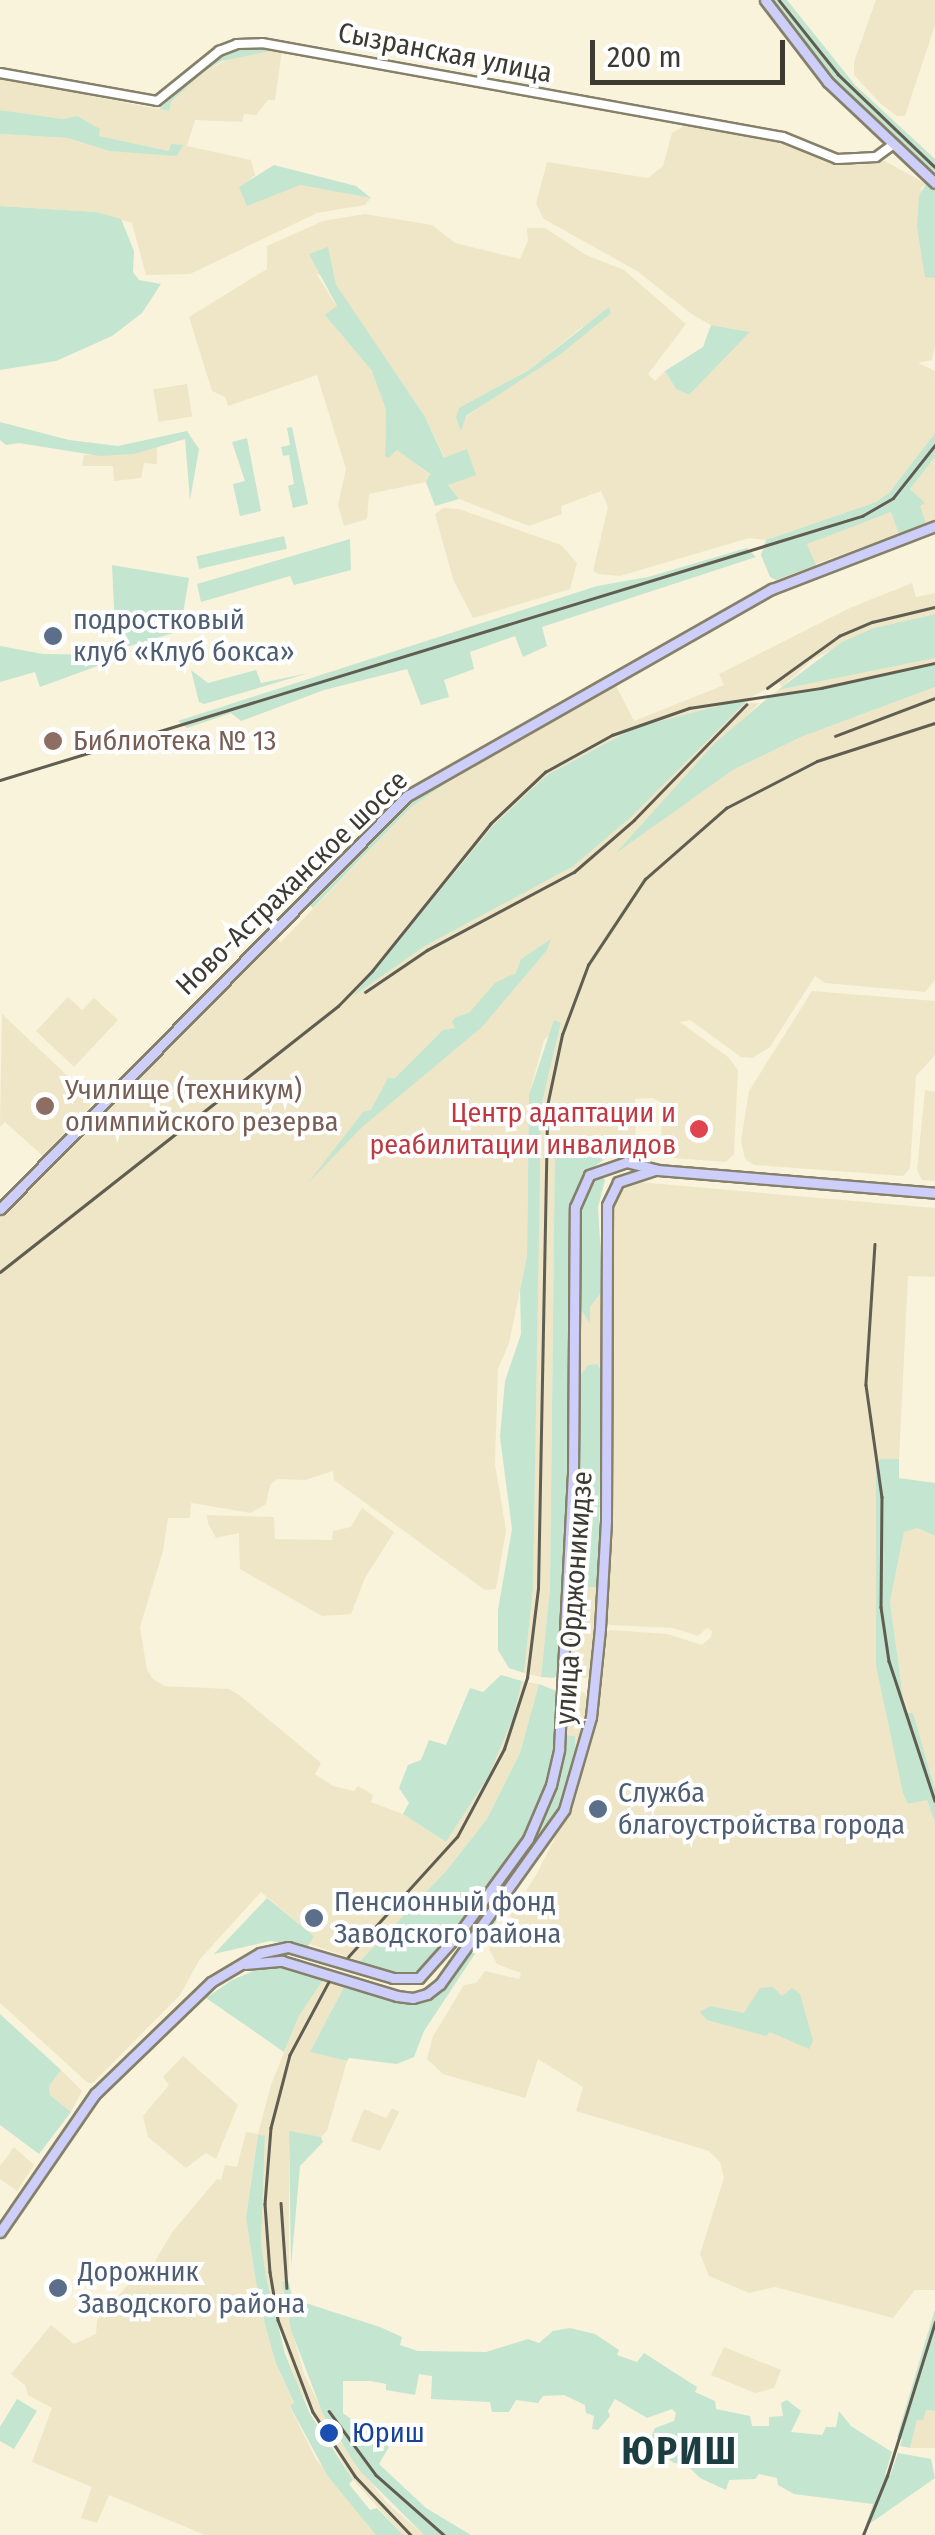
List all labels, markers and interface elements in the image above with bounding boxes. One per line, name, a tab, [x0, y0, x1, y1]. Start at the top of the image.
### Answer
street label: Сызранская улица	[335, 16, 555, 90]
scale bar	[595, 20, 790, 82]
text: 200 m	[607, 39, 682, 75]
place label: подростковый клуб «Клуб бокса»	[73, 603, 295, 669]
marker: подростковый клуб «Клуб бокса»	[42, 625, 64, 647]
place label: Библиотека № 13	[73, 724, 276, 758]
marker: Библиотека № 13	[42, 730, 64, 752]
street label: Ново-Астраханское шоссе	[169, 764, 415, 1002]
place label: Училище (техникум) олимпийского резерва	[65, 1073, 338, 1139]
marker: Училище (техникум) олимпийского резерва	[34, 1095, 56, 1117]
place label: Центр адаптации и реабилитации инвалидов	[369, 1096, 676, 1162]
marker: Центр адаптации и реабилитации инвалидов	[686, 1116, 712, 1142]
street label: улица Орджоникидзе	[548, 1470, 600, 1726]
place label: Служба благоустройства города	[618, 1776, 905, 1842]
marker: Служба благоустройства города	[587, 1798, 609, 1820]
place label: Пенсионный фонд Заводского района	[334, 1885, 561, 1951]
marker: Пенсионный фонд Заводского района	[303, 1907, 325, 1929]
place label: Дорожник Заводского района	[78, 2255, 305, 2321]
marker: Дорожник Заводского района	[47, 2277, 69, 2299]
place label: Юриш	[352, 2416, 425, 2450]
marker: Юриш	[316, 2420, 342, 2446]
district label: ЮРИШ	[621, 2429, 739, 2475]

